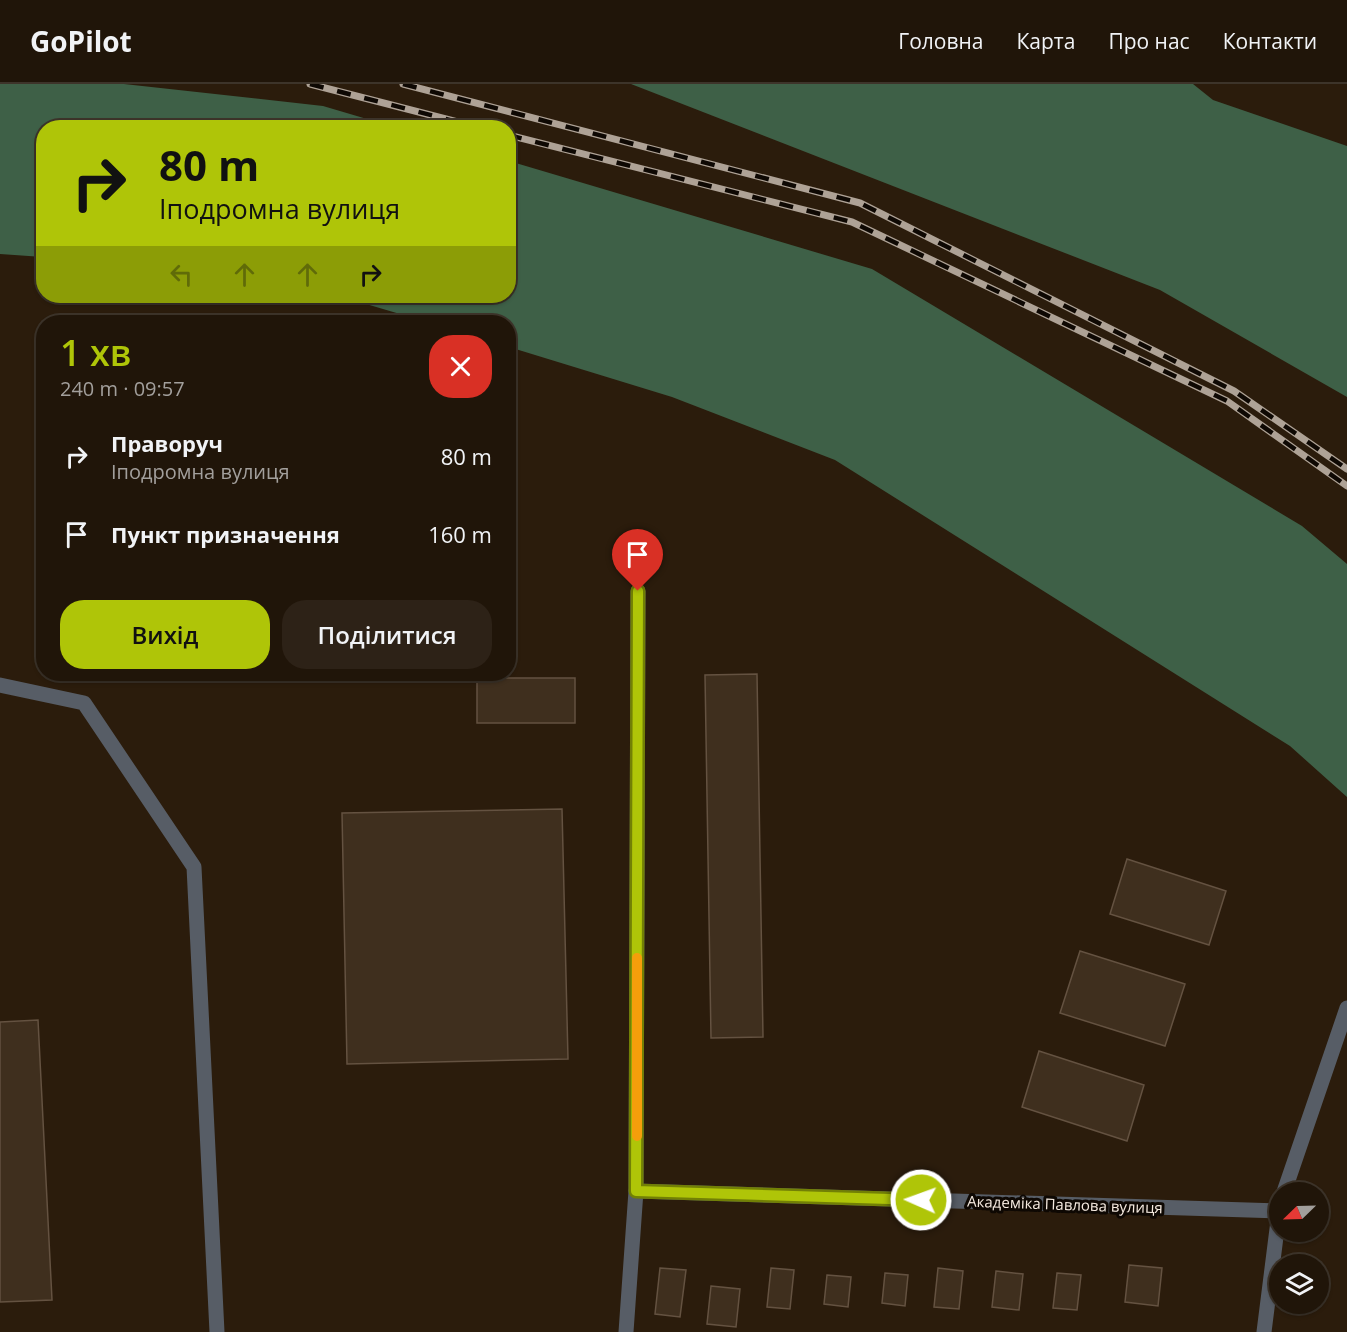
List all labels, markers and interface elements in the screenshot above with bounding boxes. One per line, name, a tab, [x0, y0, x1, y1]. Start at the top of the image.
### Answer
text: GoPilot	[30, 22, 132, 60]
text: Головна	[898, 27, 983, 55]
text: Карта	[1016, 27, 1075, 55]
text: Про нас	[1108, 27, 1190, 55]
text: Контакти	[1223, 27, 1317, 55]
text: 80 m	[159, 136, 259, 193]
icon: right	[60, 144, 138, 222]
text: Іподромна вулиця	[159, 190, 400, 227]
icon: left	[165, 258, 198, 291]
icon: ahead	[228, 258, 261, 291]
icon: ahead	[291, 258, 324, 291]
icon: right	[354, 258, 387, 291]
text: 1 хв	[60, 328, 131, 377]
button: close	[429, 335, 492, 398]
text: 240 m · 09:57	[60, 375, 185, 402]
text: Праворуч	[111, 428, 223, 458]
icon: right	[60, 440, 93, 473]
text: 80 m	[441, 441, 492, 471]
text: Іподромна вулиця	[111, 458, 290, 485]
icon: arrive	[60, 518, 93, 551]
text: Пункт призначення	[111, 519, 340, 549]
text: 160 m	[428, 519, 492, 549]
pin	[612, 529, 663, 591]
icon: arrive	[621, 538, 654, 571]
button: Вихід	[60, 600, 270, 669]
button: Поділитися	[282, 600, 492, 669]
position arrow	[889, 1168, 953, 1232]
north arrow	[1269, 1182, 1329, 1242]
map controls	[1269, 1182, 1329, 1314]
street label: Академіка Павлова вулиця	[967, 1191, 1163, 1217]
button: layers	[1269, 1254, 1329, 1314]

